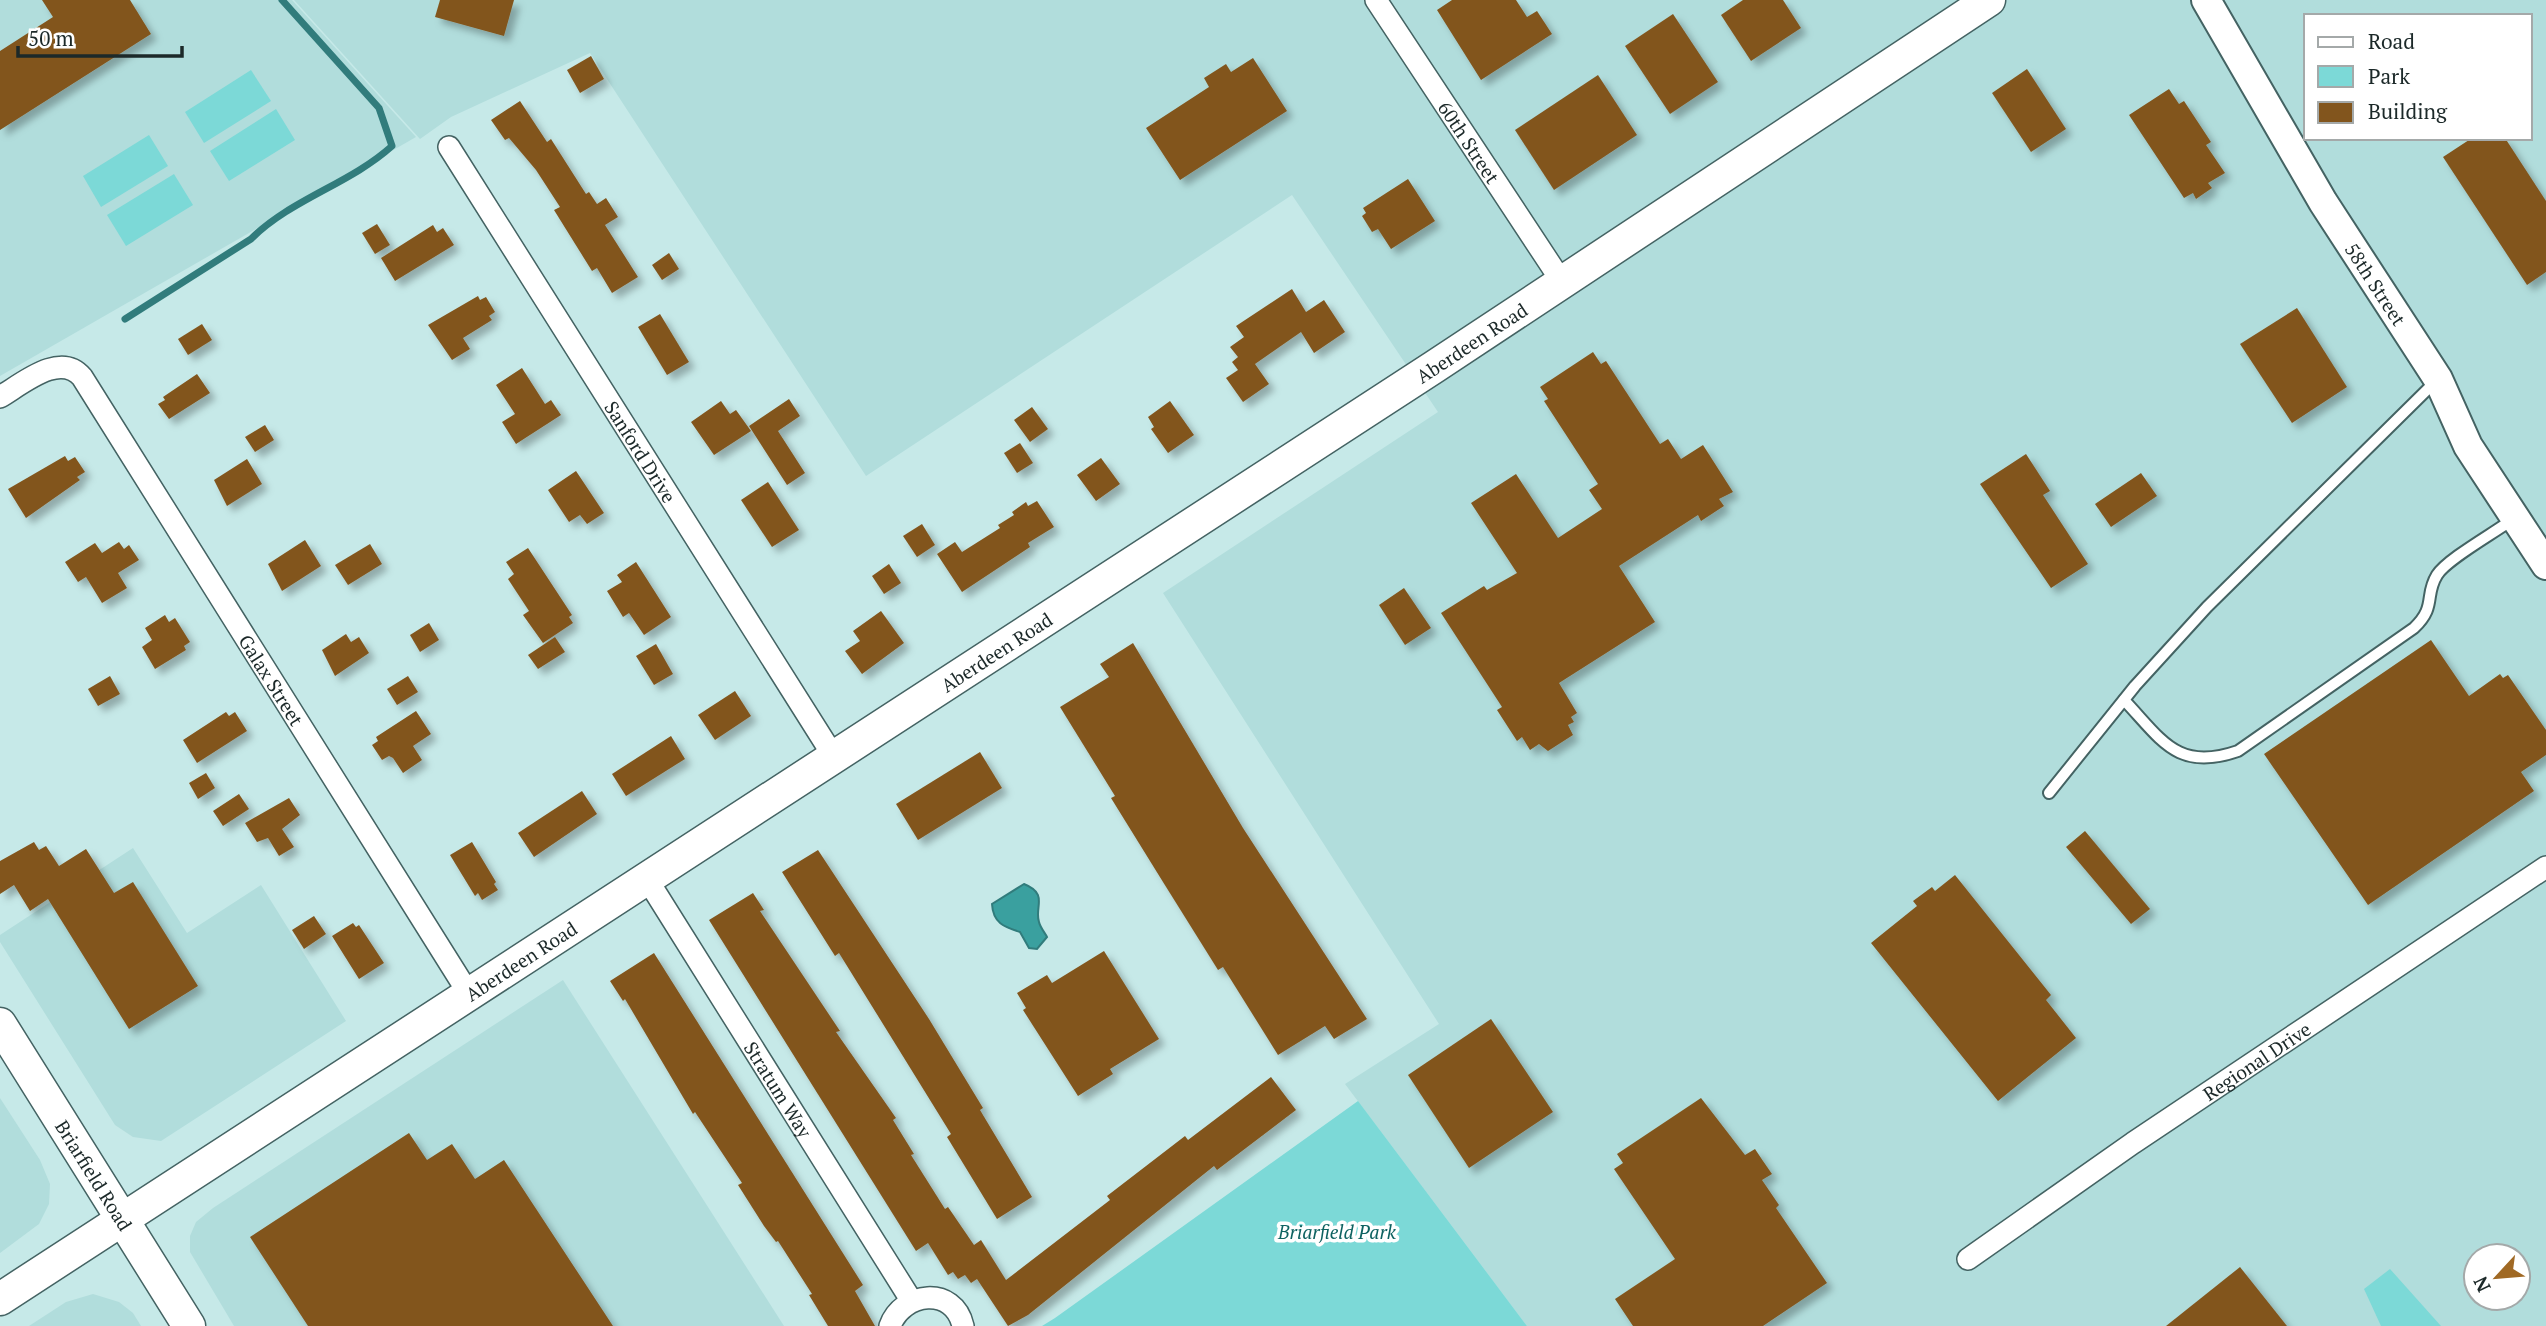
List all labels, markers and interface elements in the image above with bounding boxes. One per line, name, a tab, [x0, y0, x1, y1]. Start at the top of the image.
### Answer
scale bar	[18, 14, 182, 58]
legend	[2304, 14, 2532, 140]
text: 50 m	[28, 24, 74, 52]
text: Road	[2368, 27, 2415, 55]
text: Park	[2368, 62, 2410, 90]
street label: 60th Street	[1433, 96, 1506, 188]
text: Building	[2368, 97, 2448, 125]
street label: 58th Street	[2340, 238, 2412, 330]
street label: Aberdeen Road	[1411, 296, 1532, 388]
street label: Sanford Drive	[600, 396, 683, 507]
street label: Aberdeen Road	[936, 606, 1057, 697]
street label: Galax Street	[234, 629, 310, 730]
street label: Aberdeen Road	[460, 915, 582, 1006]
street label: Regional Drive	[2198, 1016, 2315, 1105]
street label: Stratum Way	[739, 1036, 818, 1142]
street label: Briarfield Road	[50, 1115, 139, 1235]
park label: Briarfield Park	[1277, 1219, 1397, 1244]
north arrow	[2462, 1242, 2532, 1312]
text: N	[2467, 1272, 2496, 1297]

